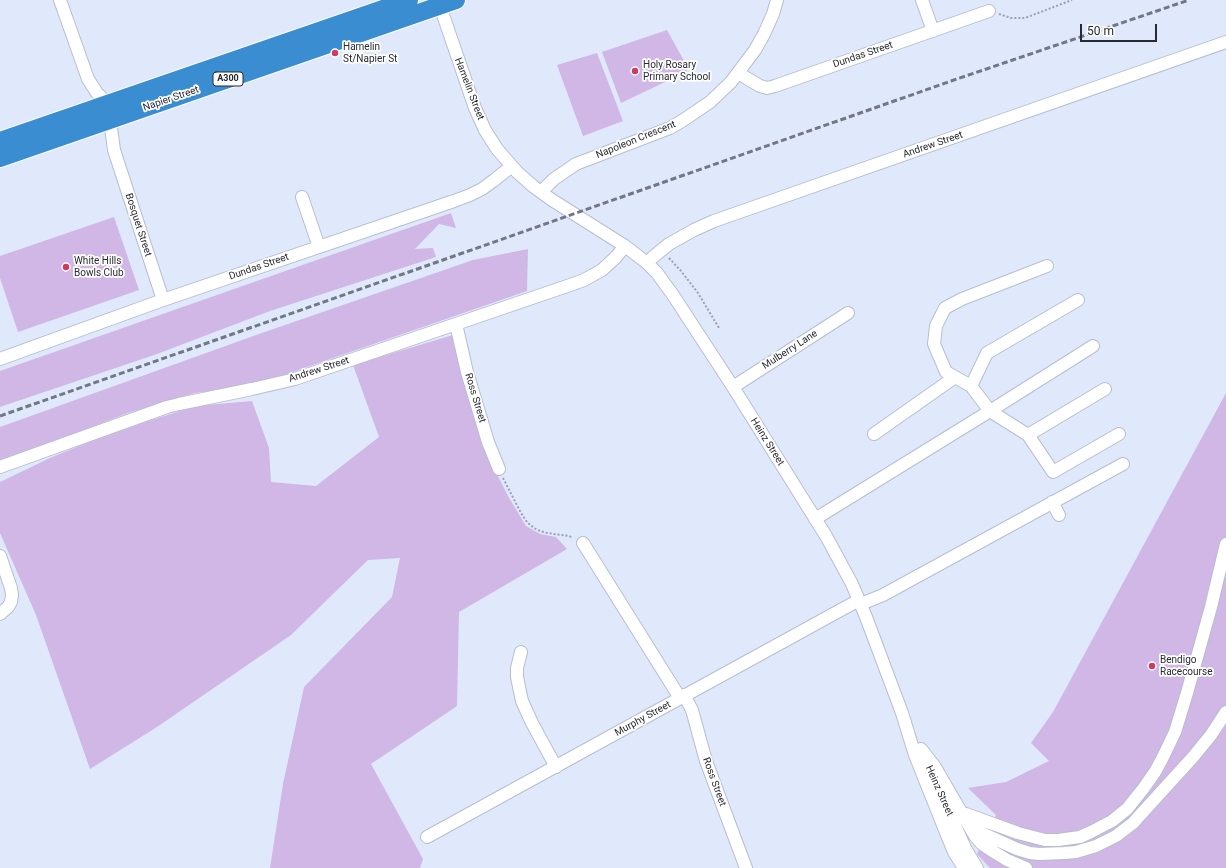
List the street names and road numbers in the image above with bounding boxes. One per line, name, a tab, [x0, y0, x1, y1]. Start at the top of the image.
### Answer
street label: Dundas Street	[831, 39, 895, 71]
street label: Hamelin Street	[452, 56, 486, 122]
road number: A300	[213, 72, 243, 86]
street label: Napier Street	[142, 84, 200, 114]
street label: Napoleon Crescent	[594, 119, 678, 161]
street label: Andrew Street	[901, 129, 965, 161]
street label: Bosquet Street	[122, 192, 154, 258]
street label: Dundas Street	[227, 251, 291, 283]
street label: Mulberry Lane	[760, 328, 820, 372]
street label: Andrew Street	[287, 355, 351, 385]
street label: Ross Street	[462, 372, 488, 424]
street label: Heinz Street	[748, 416, 786, 468]
street label: Murphy Street	[613, 699, 673, 739]
street label: Ross Street	[700, 756, 728, 808]
street label: Heinz Street	[922, 764, 956, 818]

